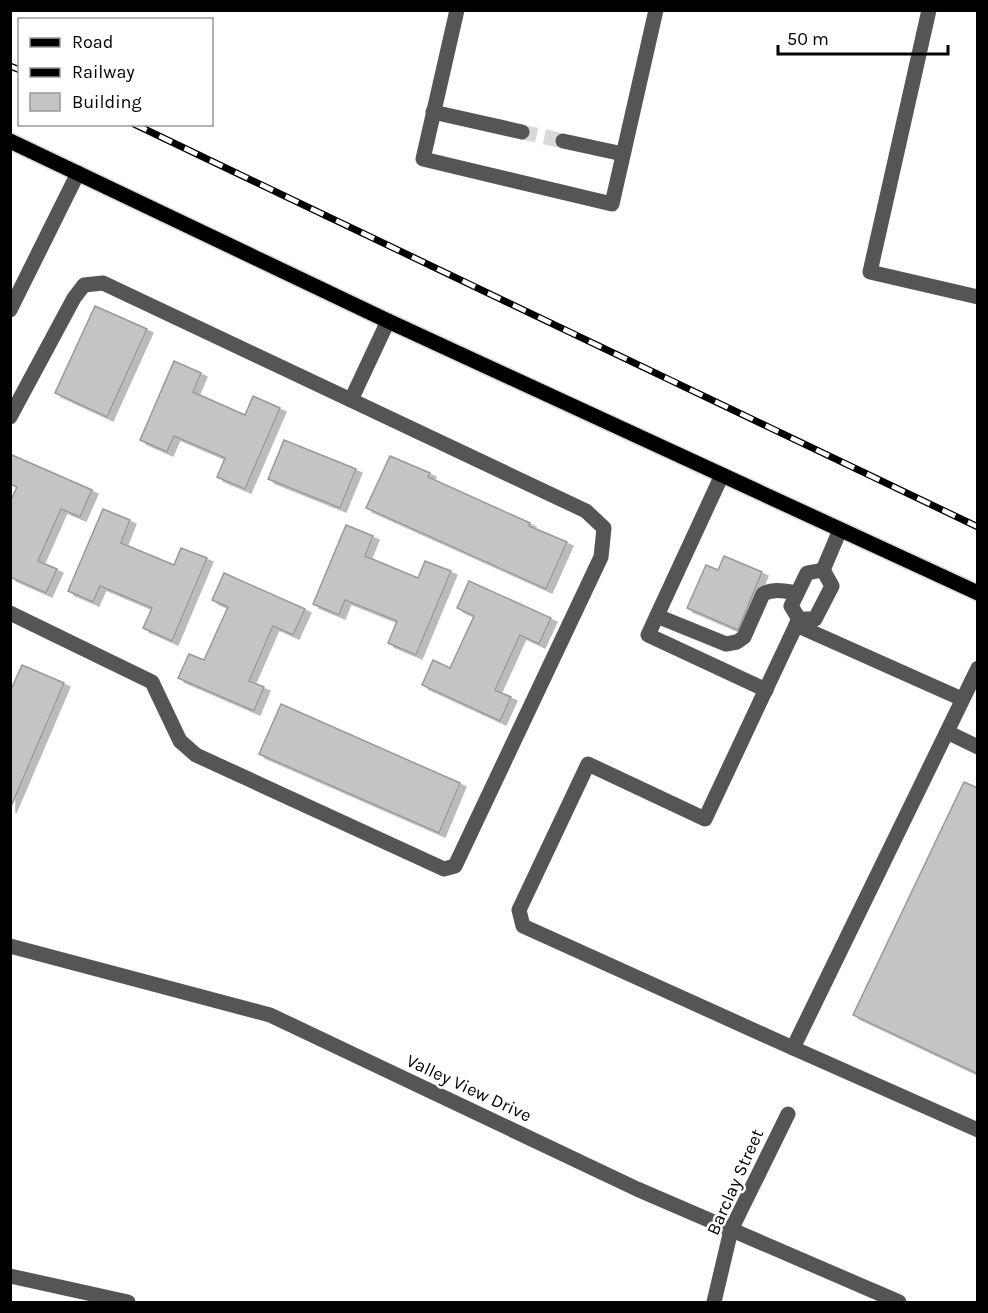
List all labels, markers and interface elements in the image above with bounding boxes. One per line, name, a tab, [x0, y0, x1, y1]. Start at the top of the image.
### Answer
legend	[18, 18, 213, 126]
scale bar	[778, 18, 948, 56]
text: 50 m	[787, 28, 829, 50]
text: Road	[72, 31, 113, 53]
text: Railway	[72, 61, 135, 83]
text: Building	[72, 91, 142, 113]
street label: Valley View Drive	[403, 1049, 535, 1127]
street label: Barclay Street	[702, 1125, 768, 1239]

